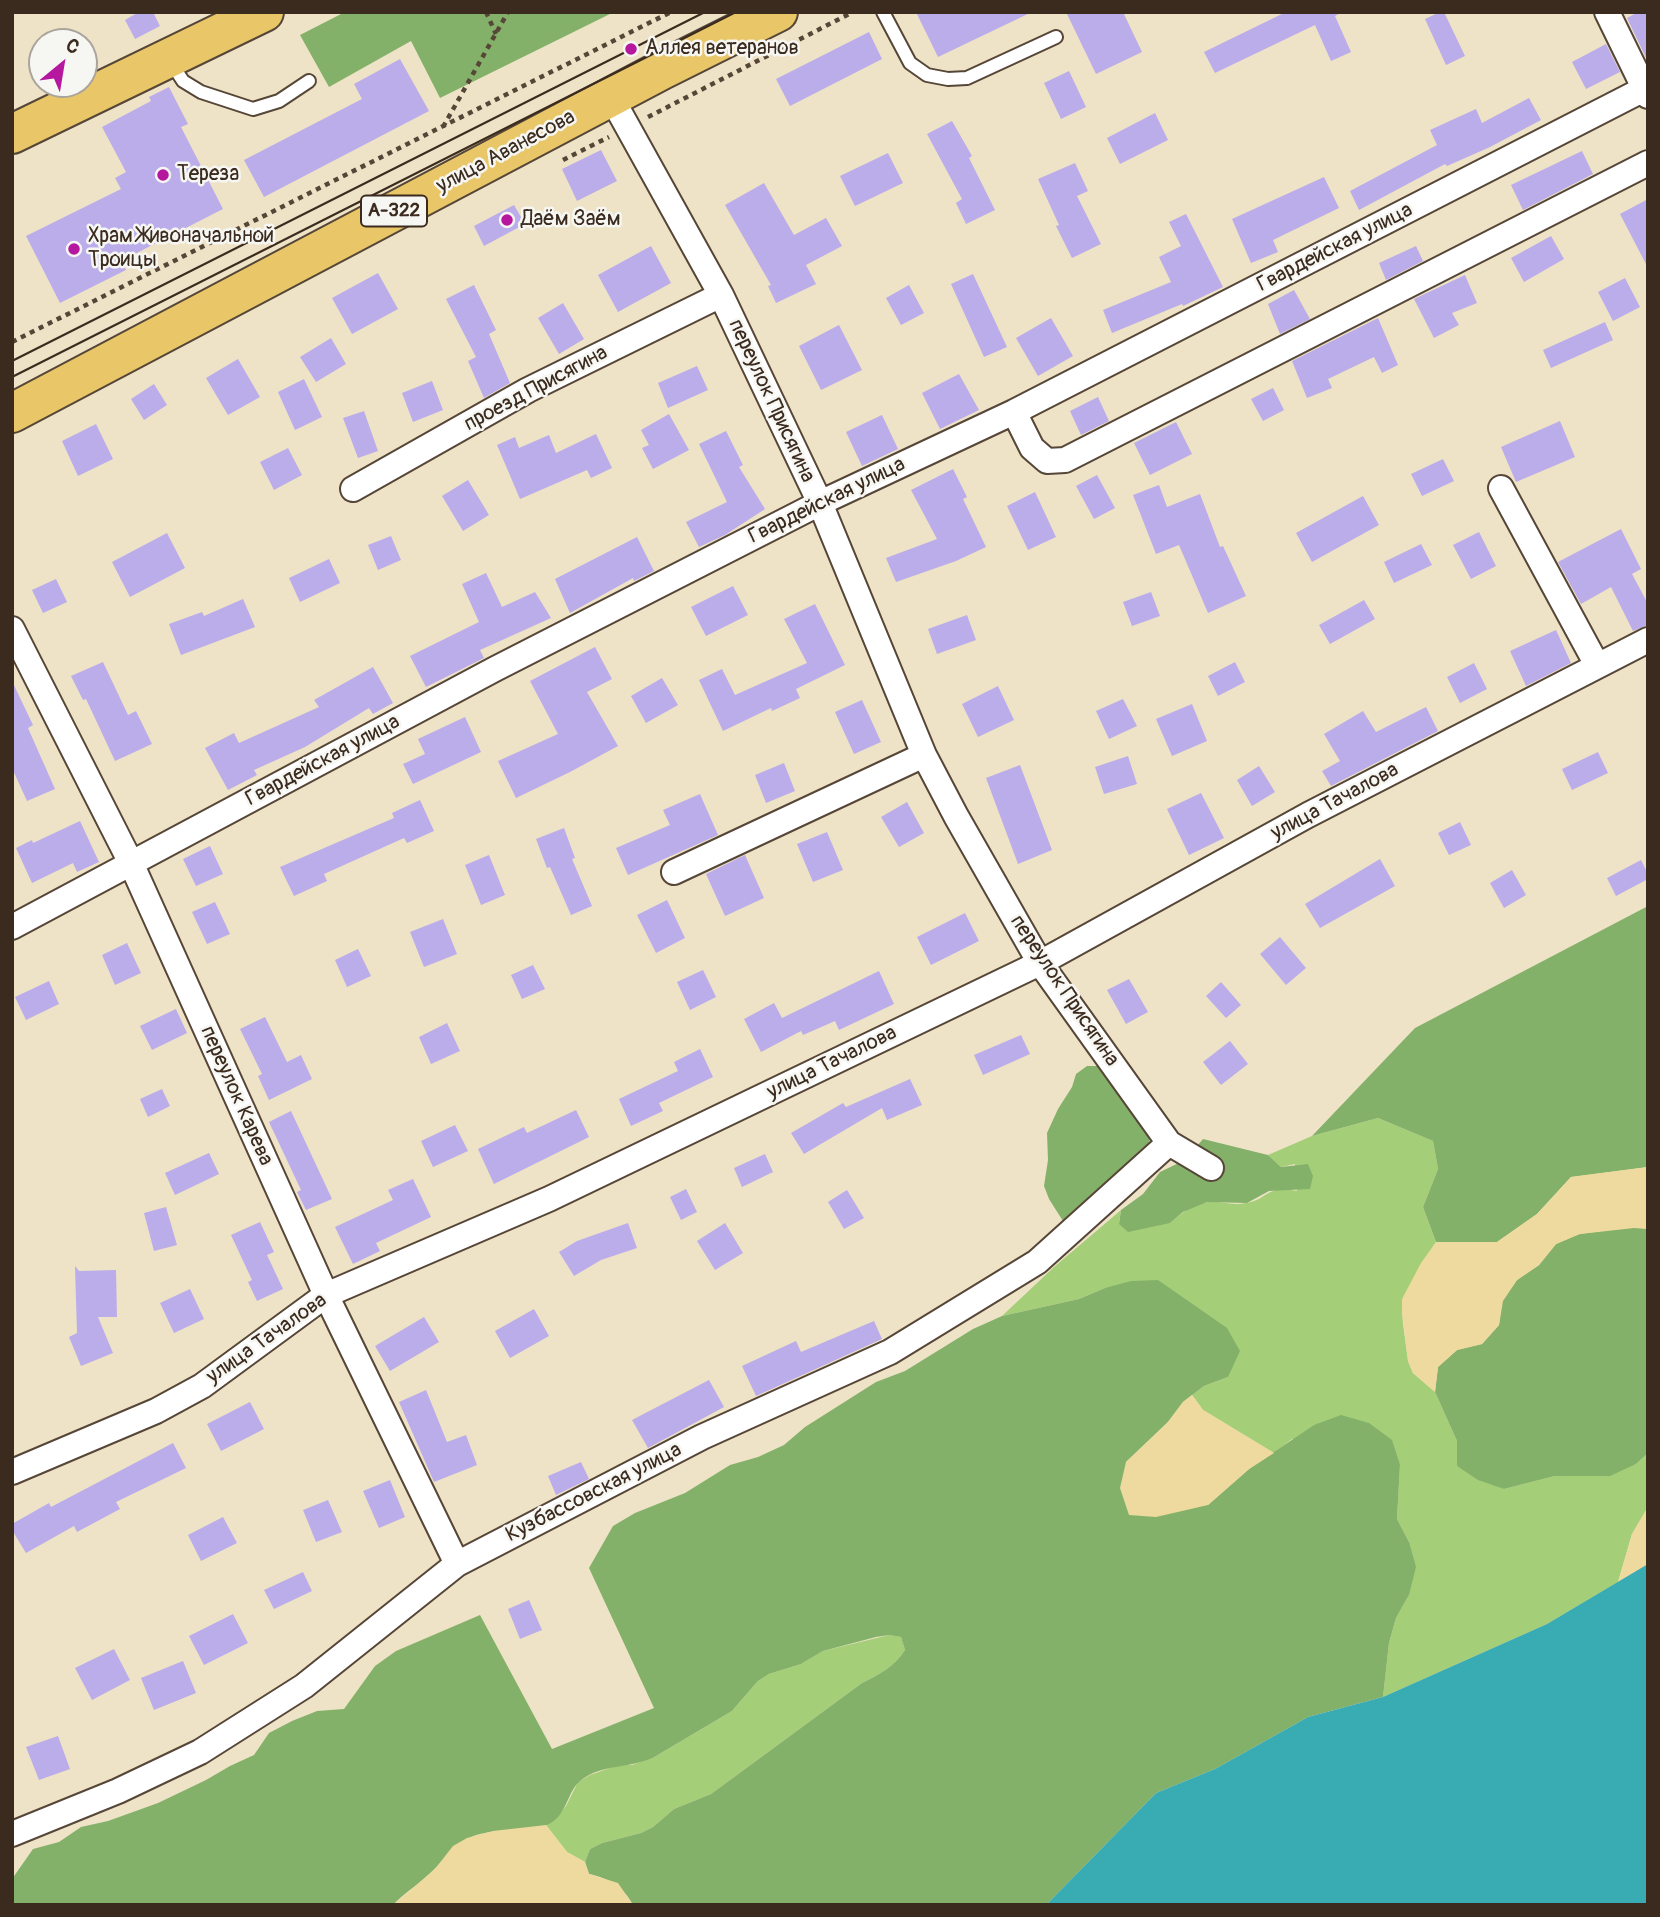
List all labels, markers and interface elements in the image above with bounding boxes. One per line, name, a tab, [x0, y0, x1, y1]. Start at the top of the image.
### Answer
north arrow	[28, 28, 98, 98]
text: С	[61, 33, 84, 60]
place label: Аллея ветеранов	[645, 36, 799, 62]
marker: Аллея ветеранов	[623, 41, 639, 57]
street label: улица Аванесова	[432, 105, 580, 199]
place label: Тереза	[177, 162, 239, 188]
marker: Тереза	[155, 167, 171, 183]
road number: А-322	[361, 196, 427, 226]
street label: Гвардейская улица	[1253, 198, 1417, 298]
place label: Даём Заём	[521, 207, 621, 233]
marker: Даём Заём	[499, 212, 515, 228]
place label: Храм Живоначальной Троицы	[88, 224, 274, 274]
marker: Храм Живоначальной Троицы	[66, 241, 82, 257]
street label: переулок Присягина	[722, 315, 820, 487]
street label: проезд Присягина	[460, 341, 612, 437]
street label: Гвардейская улица	[745, 452, 909, 550]
street label: Гвардейская улица	[242, 710, 404, 812]
street label: улица Тачалова	[1267, 758, 1403, 846]
street label: переулок Присягина	[1004, 911, 1124, 1071]
street label: улица Тачалова	[763, 1021, 901, 1105]
street label: переулок Карева	[194, 1022, 278, 1170]
street label: улица Тачалова	[202, 1288, 332, 1390]
street label: Кузбассовская улица	[502, 1438, 686, 1548]

